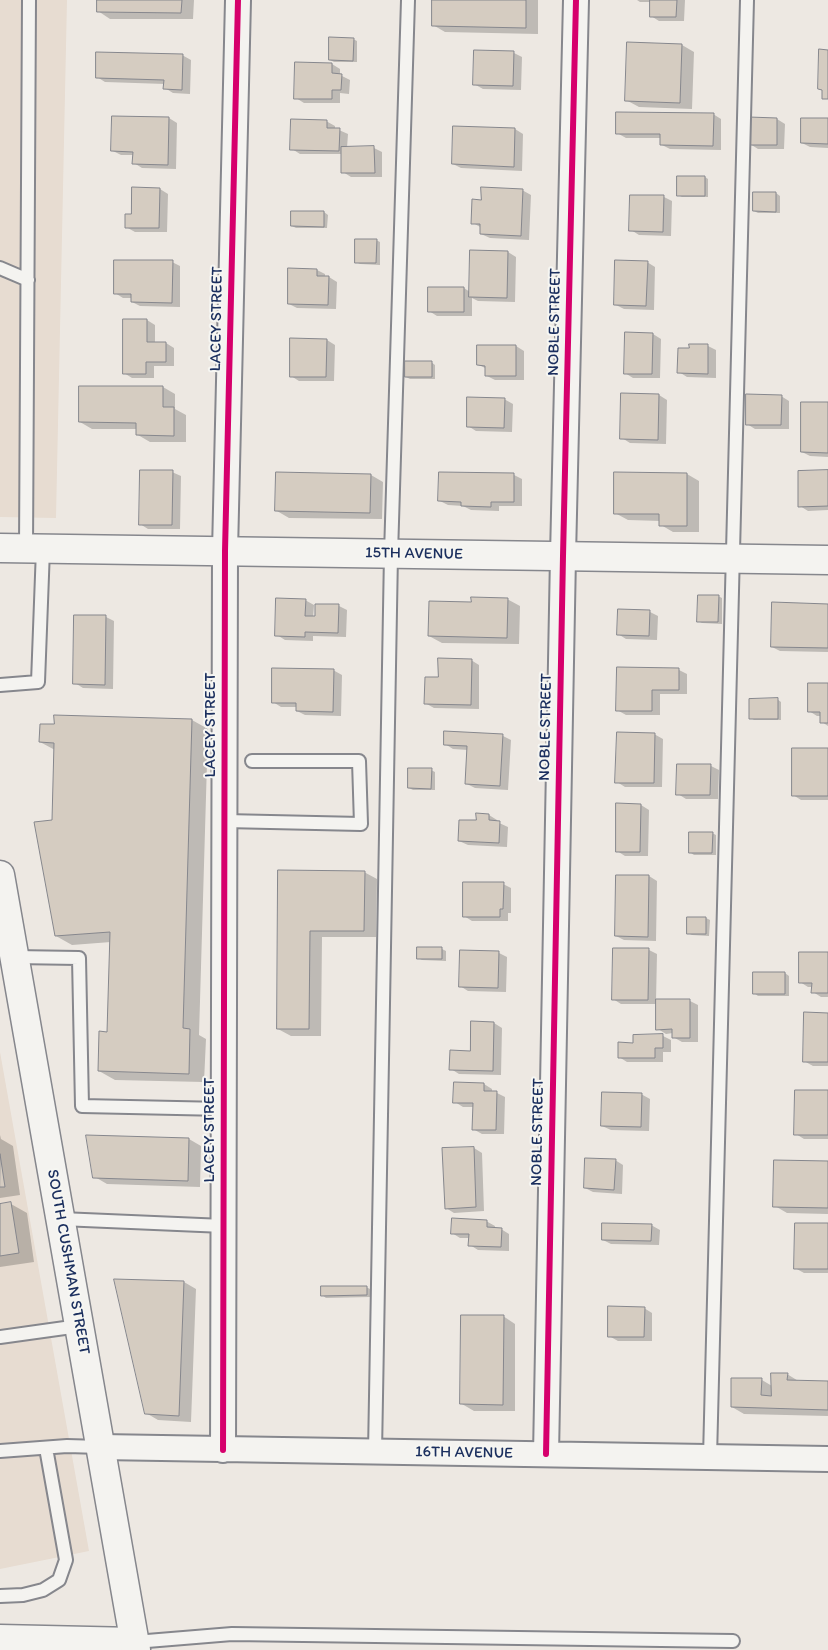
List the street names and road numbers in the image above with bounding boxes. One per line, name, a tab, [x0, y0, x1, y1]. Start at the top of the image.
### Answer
street label: LACEY STREET	[206, 266, 228, 372]
street label: NOBLE STREET	[544, 268, 566, 376]
street label: 15TH AVENUE	[365, 544, 463, 564]
street label: LACEY STREET	[201, 673, 221, 777]
street label: NOBLE STREET	[535, 673, 557, 781]
street label: LACEY STREET	[200, 1078, 220, 1182]
street label: NOBLE STREET	[527, 1078, 549, 1186]
street label: SOUTH CUSHMAN STREET	[42, 1168, 94, 1356]
street label: 16TH AVENUE	[415, 1443, 513, 1463]

